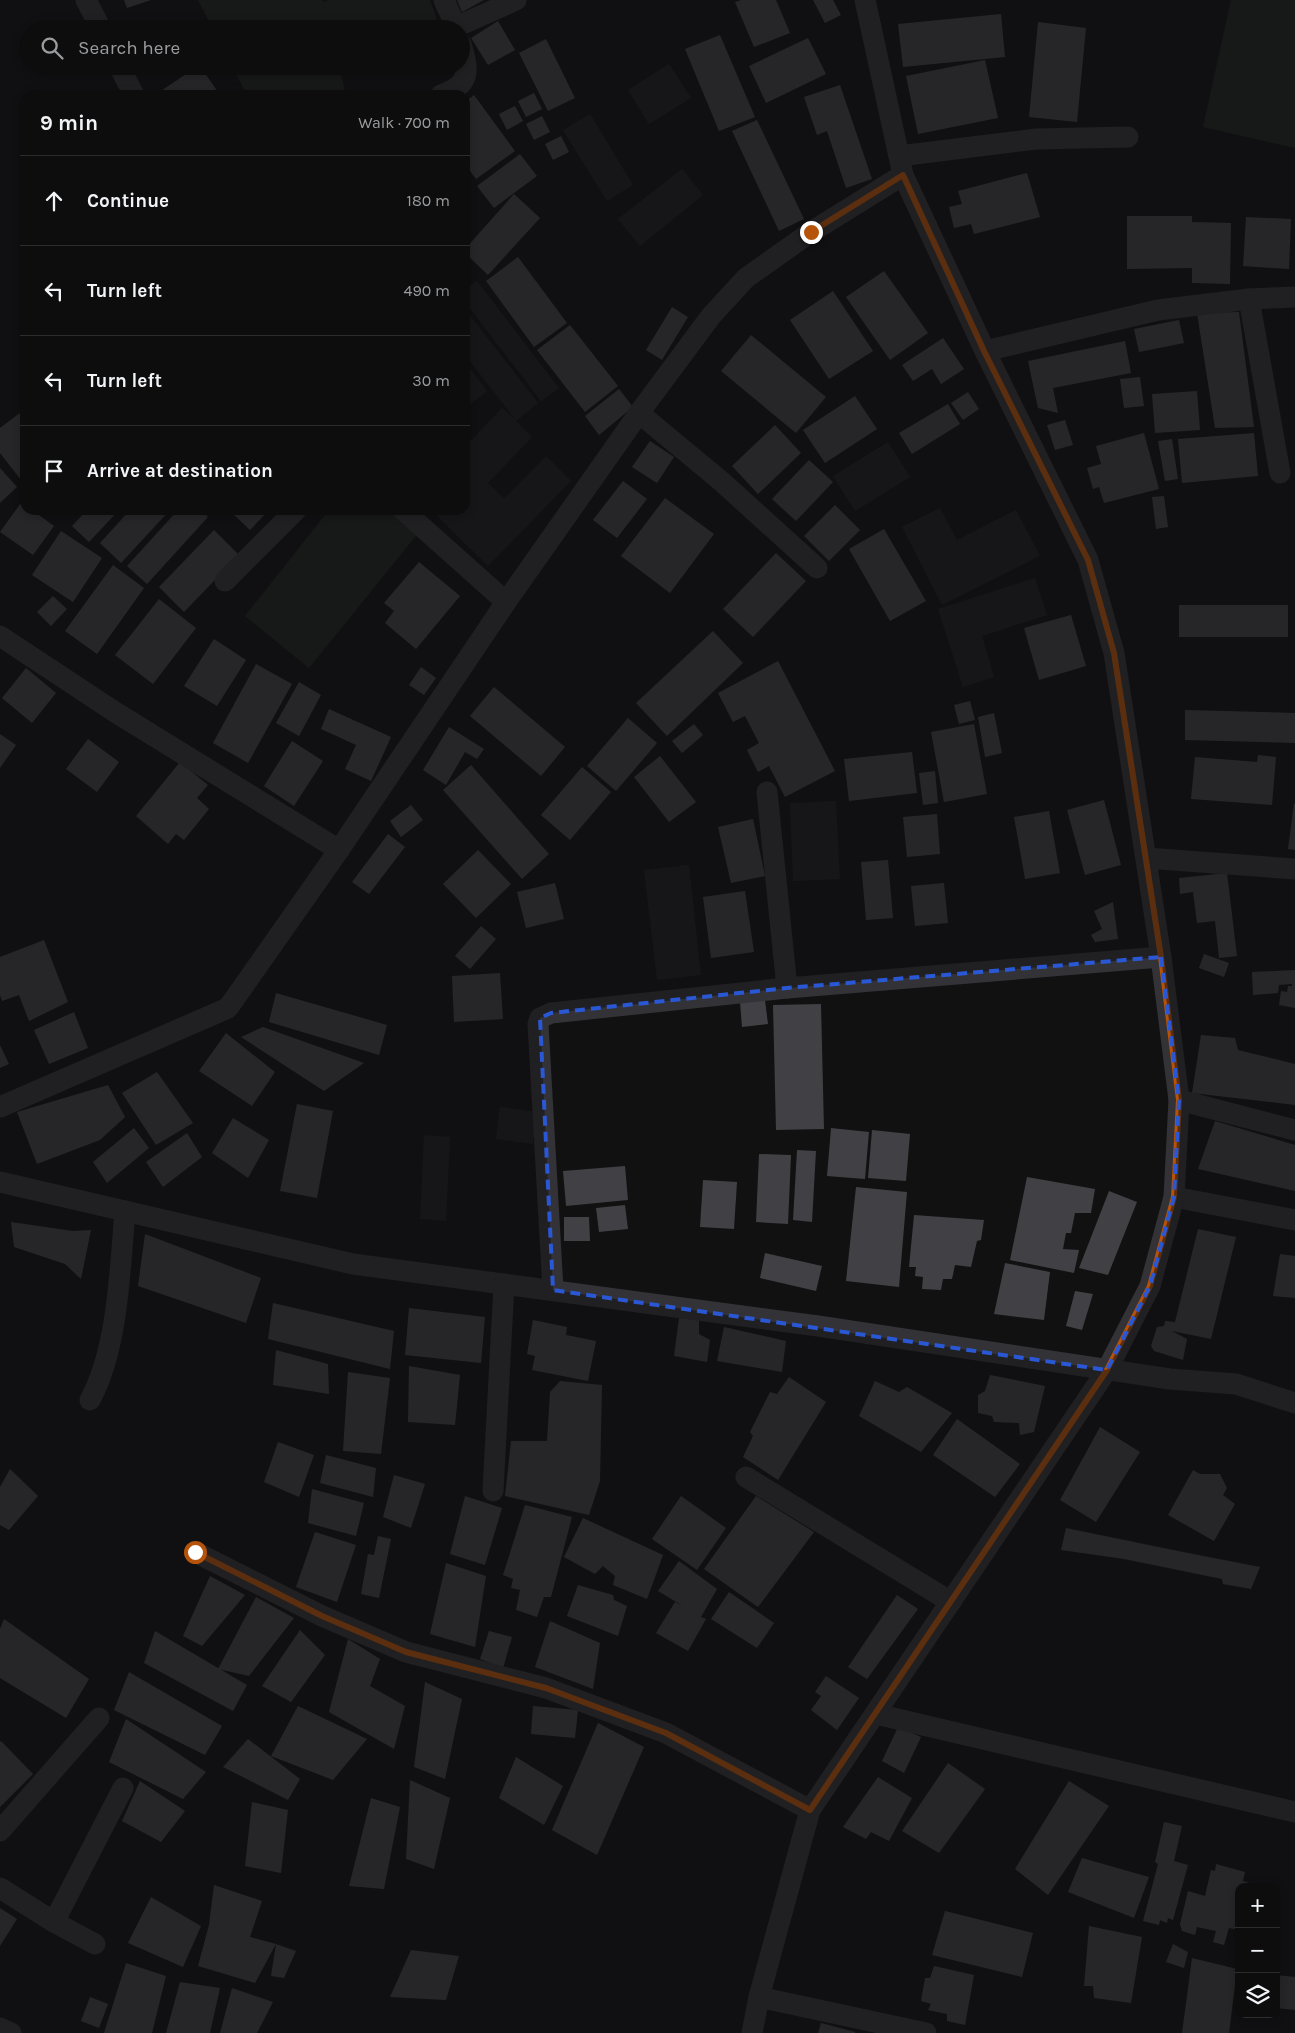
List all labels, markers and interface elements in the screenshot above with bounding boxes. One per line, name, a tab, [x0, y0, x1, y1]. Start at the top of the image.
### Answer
search box	[20, 20, 470, 75]
icon: search	[38, 34, 66, 62]
text: Search here	[78, 37, 180, 59]
text: 9 min	[40, 111, 98, 135]
text: Walk · 700 m	[358, 113, 450, 132]
icon: ahead	[40, 187, 68, 215]
text: Continue	[87, 190, 169, 212]
text: 180 m	[407, 191, 450, 210]
route end	[800, 221, 823, 244]
icon: left	[40, 277, 68, 305]
text: Turn left	[87, 280, 162, 302]
text: 490 m	[404, 281, 450, 300]
icon: left	[40, 367, 68, 395]
text: Turn left	[87, 370, 162, 392]
text: 30 m	[412, 371, 450, 390]
icon: arrive	[40, 457, 68, 485]
text: Arrive at destination	[87, 460, 273, 482]
route start	[184, 1541, 207, 1564]
map controls	[1235, 1883, 1280, 2018]
button: +	[1235, 1883, 1280, 1928]
button: −	[1235, 1928, 1280, 1973]
button: layers	[1235, 1973, 1280, 2018]

